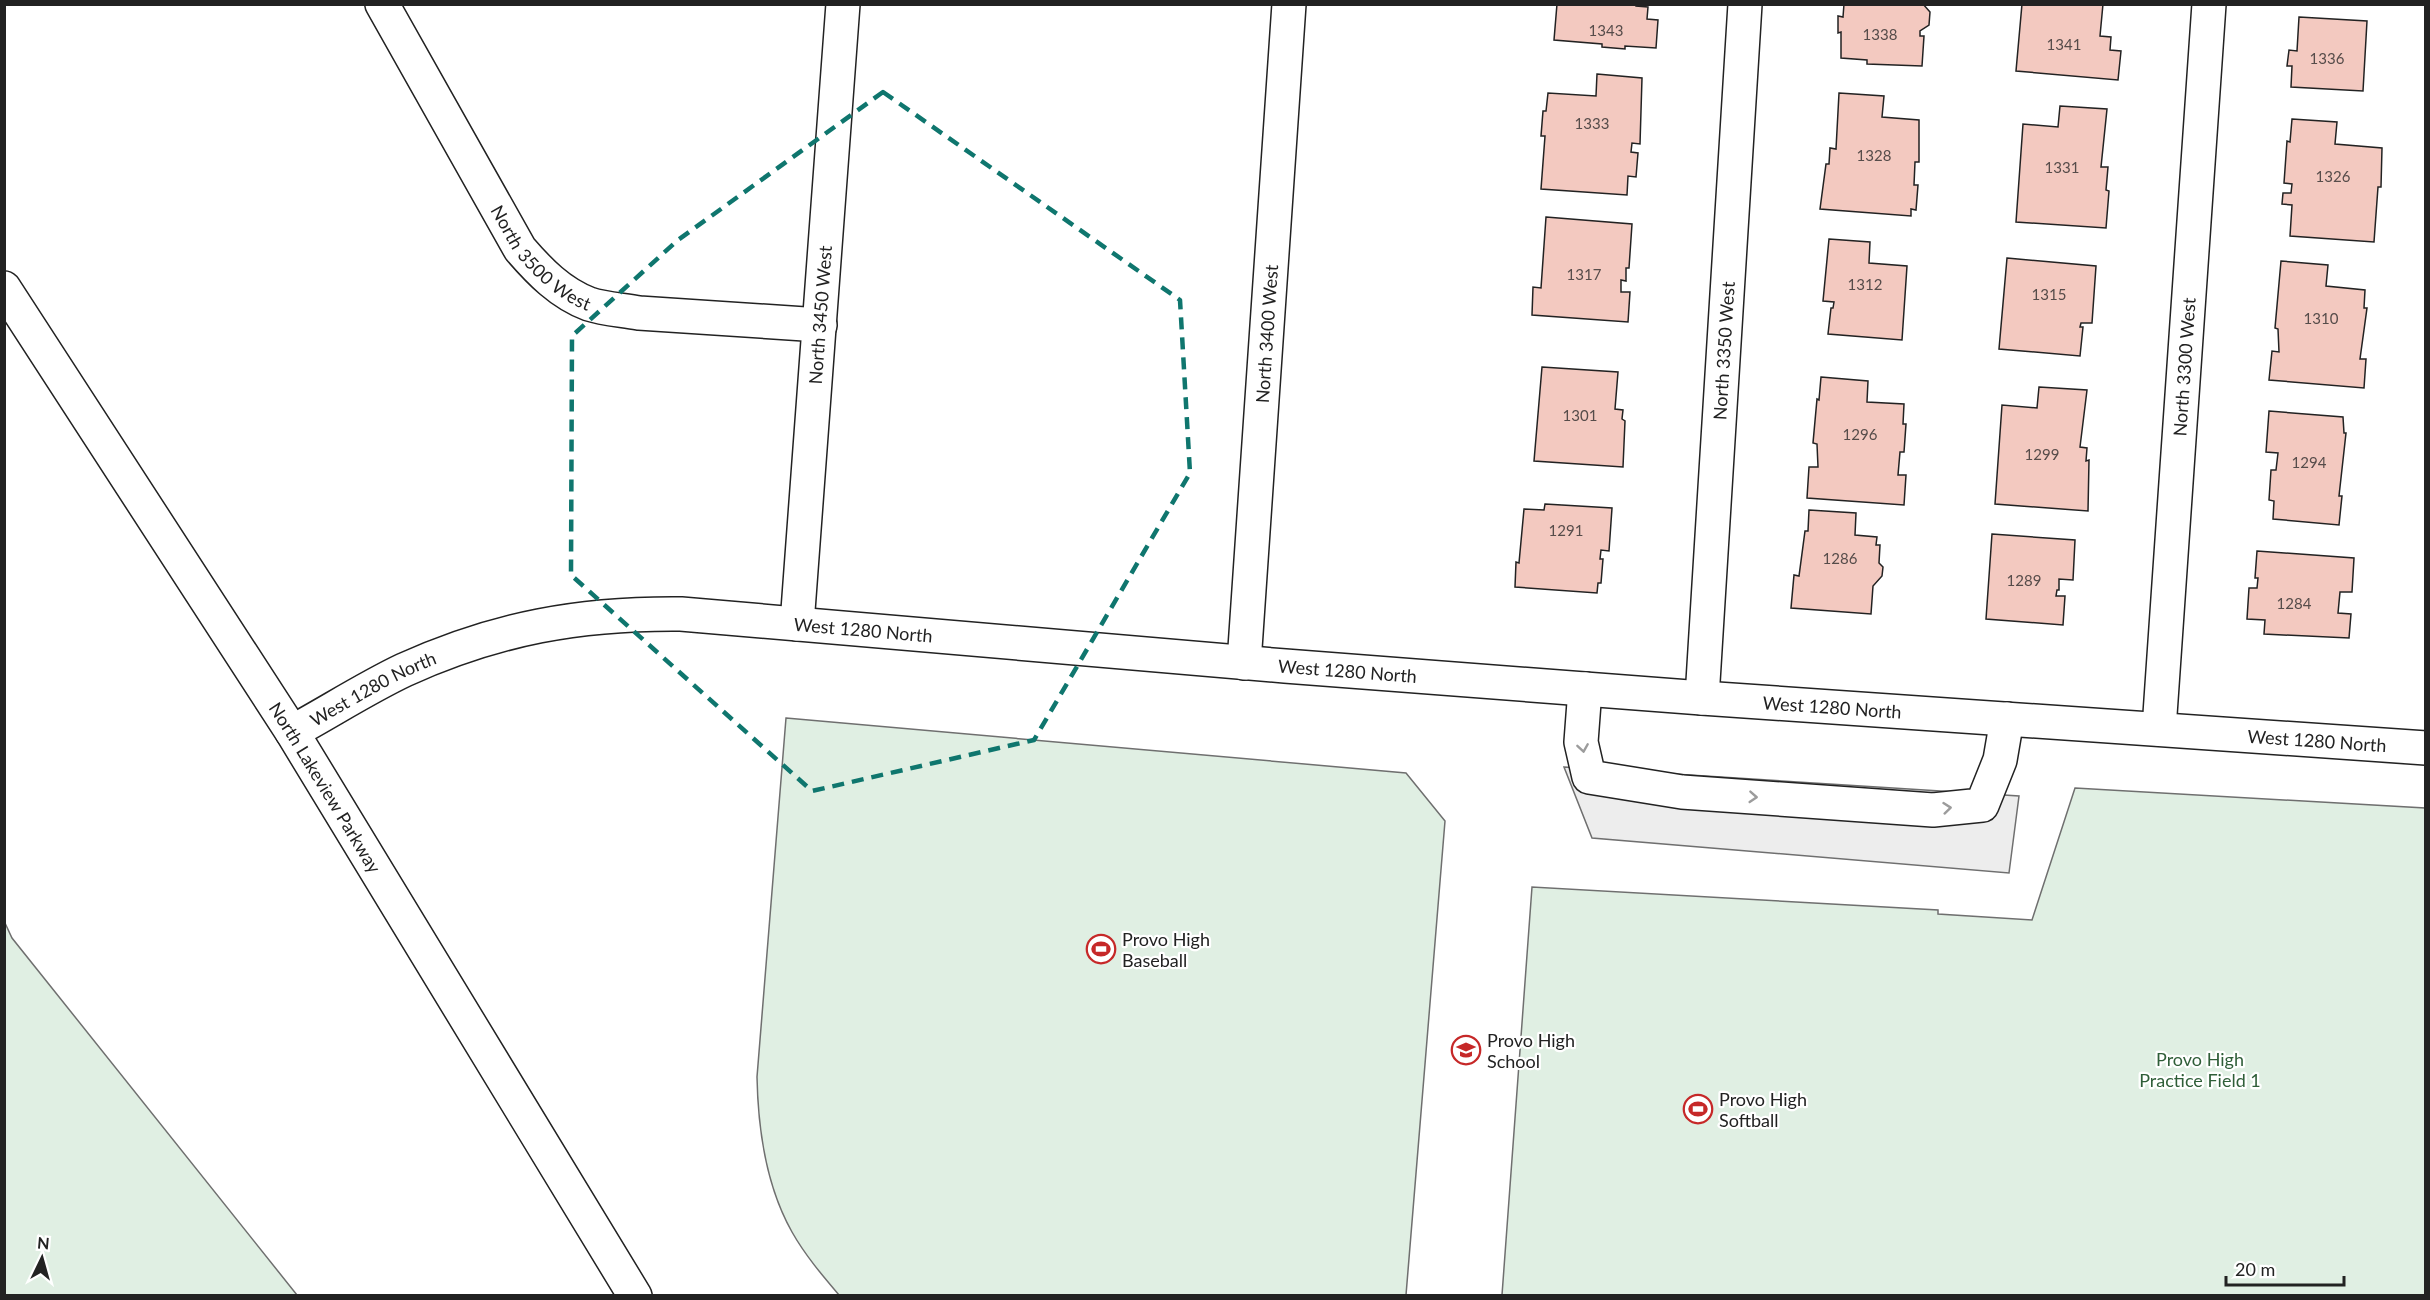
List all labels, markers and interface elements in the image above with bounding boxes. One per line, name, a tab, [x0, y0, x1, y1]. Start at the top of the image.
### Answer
house number: 1343	[1589, 21, 1623, 39]
house number: 1338	[1863, 25, 1897, 43]
house number: 1341	[2047, 35, 2081, 53]
house number: 1336	[2310, 49, 2345, 67]
house number: 1333	[1575, 114, 1609, 132]
house number: 1328	[1857, 146, 1891, 164]
house number: 1331	[2045, 158, 2079, 176]
house number: 1326	[2316, 167, 2351, 185]
street label: North 3500 West	[487, 201, 595, 315]
street label: North 3450 West	[804, 244, 836, 385]
street label: North 3400 West	[1251, 263, 1282, 404]
house number: 1317	[1567, 265, 1602, 283]
house number: 1312	[1848, 275, 1882, 293]
street label: North 3350 West	[1708, 280, 1739, 421]
house number: 1315	[2032, 285, 2066, 303]
street label: North 3300 West	[2168, 296, 2200, 437]
house number: 1310	[2304, 309, 2339, 327]
house number: 1301	[1563, 406, 1597, 424]
house number: 1296	[1843, 425, 1878, 443]
house number: 1299	[2025, 445, 2059, 463]
house number: 1294	[2292, 453, 2327, 471]
house number: 1291	[1549, 521, 1583, 539]
house number: 1286	[1823, 549, 1858, 567]
house number: 1289	[2007, 571, 2041, 589]
house number: 1284	[2277, 594, 2312, 612]
street label: West 1280 North	[793, 613, 934, 647]
street label: West 1280 North	[306, 647, 439, 731]
street label: West 1280 North	[1277, 655, 1418, 687]
street label: West 1280 North	[1762, 691, 1902, 723]
street label: North Lakeview Parkway	[265, 698, 386, 877]
street label: West 1280 North	[2247, 725, 2387, 756]
one-way arrow	[1577, 743, 1589, 752]
one-way arrow	[1748, 791, 1757, 804]
one-way arrow	[1943, 802, 1952, 815]
place label: Provo High Baseball	[1122, 928, 1210, 971]
sports icon: Provo High Baseball	[1085, 933, 1117, 965]
place label: Provo High School	[1487, 1029, 1575, 1072]
school or university icon: Provo High School	[1450, 1034, 1482, 1066]
park label: Provo High Practice Field 1	[2139, 1048, 2261, 1091]
place label: Provo High Softball	[1719, 1088, 1807, 1131]
sports icon: Provo High Softball	[1682, 1093, 1714, 1125]
north arrow	[12, 1228, 72, 1288]
text: N	[36, 1233, 50, 1253]
scale bar	[2226, 1249, 2344, 1287]
text: 20 m	[2235, 1258, 2275, 1280]

